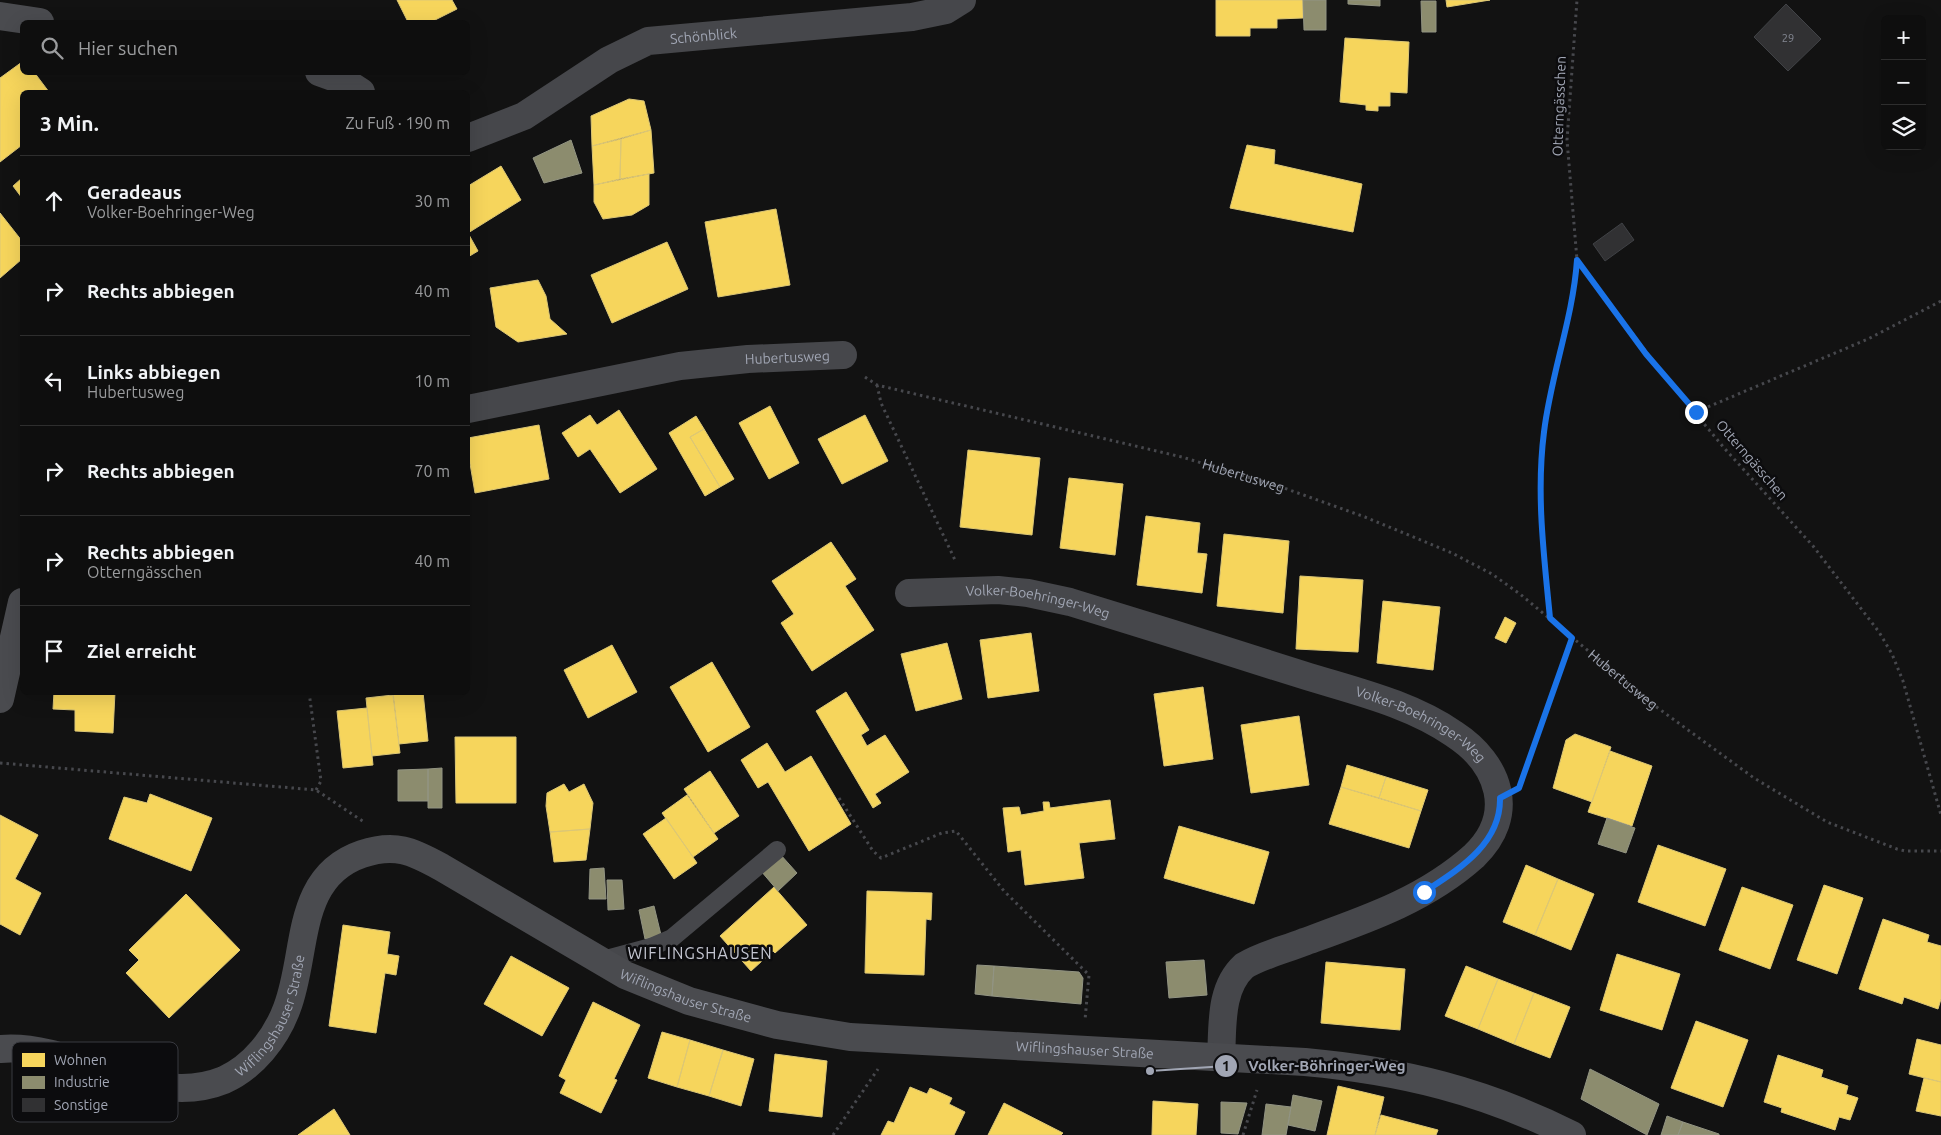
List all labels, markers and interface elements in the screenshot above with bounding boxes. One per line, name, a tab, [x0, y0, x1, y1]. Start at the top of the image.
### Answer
map controls	[1881, 15, 1926, 150]
button: +	[1881, 15, 1926, 60]
search box	[20, 20, 470, 75]
street label: Schönblick	[669, 25, 737, 47]
house number: 29	[1782, 32, 1794, 44]
icon: search	[38, 34, 66, 62]
text: Hier suchen	[78, 37, 178, 59]
street label: Otterngässchen	[1549, 56, 1569, 156]
button: −	[1881, 60, 1926, 105]
button: layers	[1881, 105, 1926, 150]
text: 3 Min.	[40, 111, 99, 135]
text: Zu Fuß · 190 m	[345, 114, 450, 132]
text: Geradeaus	[87, 181, 182, 203]
icon: ahead	[40, 187, 68, 215]
text: 30 m	[414, 192, 450, 210]
text: Volker-Boehringer-Weg	[87, 203, 255, 221]
icon: right	[40, 277, 68, 305]
text: Rechts abbiegen	[87, 280, 235, 302]
text: 40 m	[414, 282, 450, 300]
street label: Hubertusweg	[744, 348, 830, 367]
text: Links abbiegen	[87, 361, 221, 383]
icon: left	[40, 367, 68, 395]
text: 10 m	[414, 372, 450, 390]
text: Hubertusweg	[87, 383, 184, 401]
route end	[1685, 401, 1708, 424]
street label: Otterngässchen	[1713, 417, 1791, 503]
street label: Hubertusweg	[1200, 456, 1287, 496]
icon: right	[40, 457, 68, 485]
text: Rechts abbiegen	[87, 460, 235, 482]
text: 70 m	[414, 462, 450, 480]
text: Rechts abbiegen	[87, 541, 235, 563]
icon: right	[40, 547, 68, 575]
text: 40 m	[414, 552, 450, 570]
text: Otterngässchen	[87, 563, 202, 581]
street label: Volker-Boehringer-Weg	[965, 582, 1112, 622]
icon: arrive	[40, 637, 68, 665]
text: Ziel erreicht	[87, 640, 196, 662]
street label: Hubertusweg	[1585, 646, 1661, 713]
street label: Volker-Boehringer-Weg	[1354, 683, 1489, 765]
route start	[1413, 881, 1436, 904]
district label: WIFLINGSHAUSEN	[627, 944, 773, 962]
street label: Wiflingshauser Straße	[232, 953, 308, 1080]
street label: Wiflingshauser Straße	[618, 966, 753, 1026]
street label: Wiflingshauser Straße	[1015, 1038, 1154, 1062]
legend	[12, 1042, 178, 1122]
callout: Volker-Böhringer-Weg	[1213, 1051, 1416, 1081]
text: Wohnen	[54, 1052, 107, 1068]
text: 1	[1222, 1057, 1230, 1074]
text: Volker-Böhringer-Weg	[1248, 1057, 1406, 1074]
text: Industrie	[54, 1074, 110, 1090]
text: Sonstige	[54, 1097, 108, 1113]

